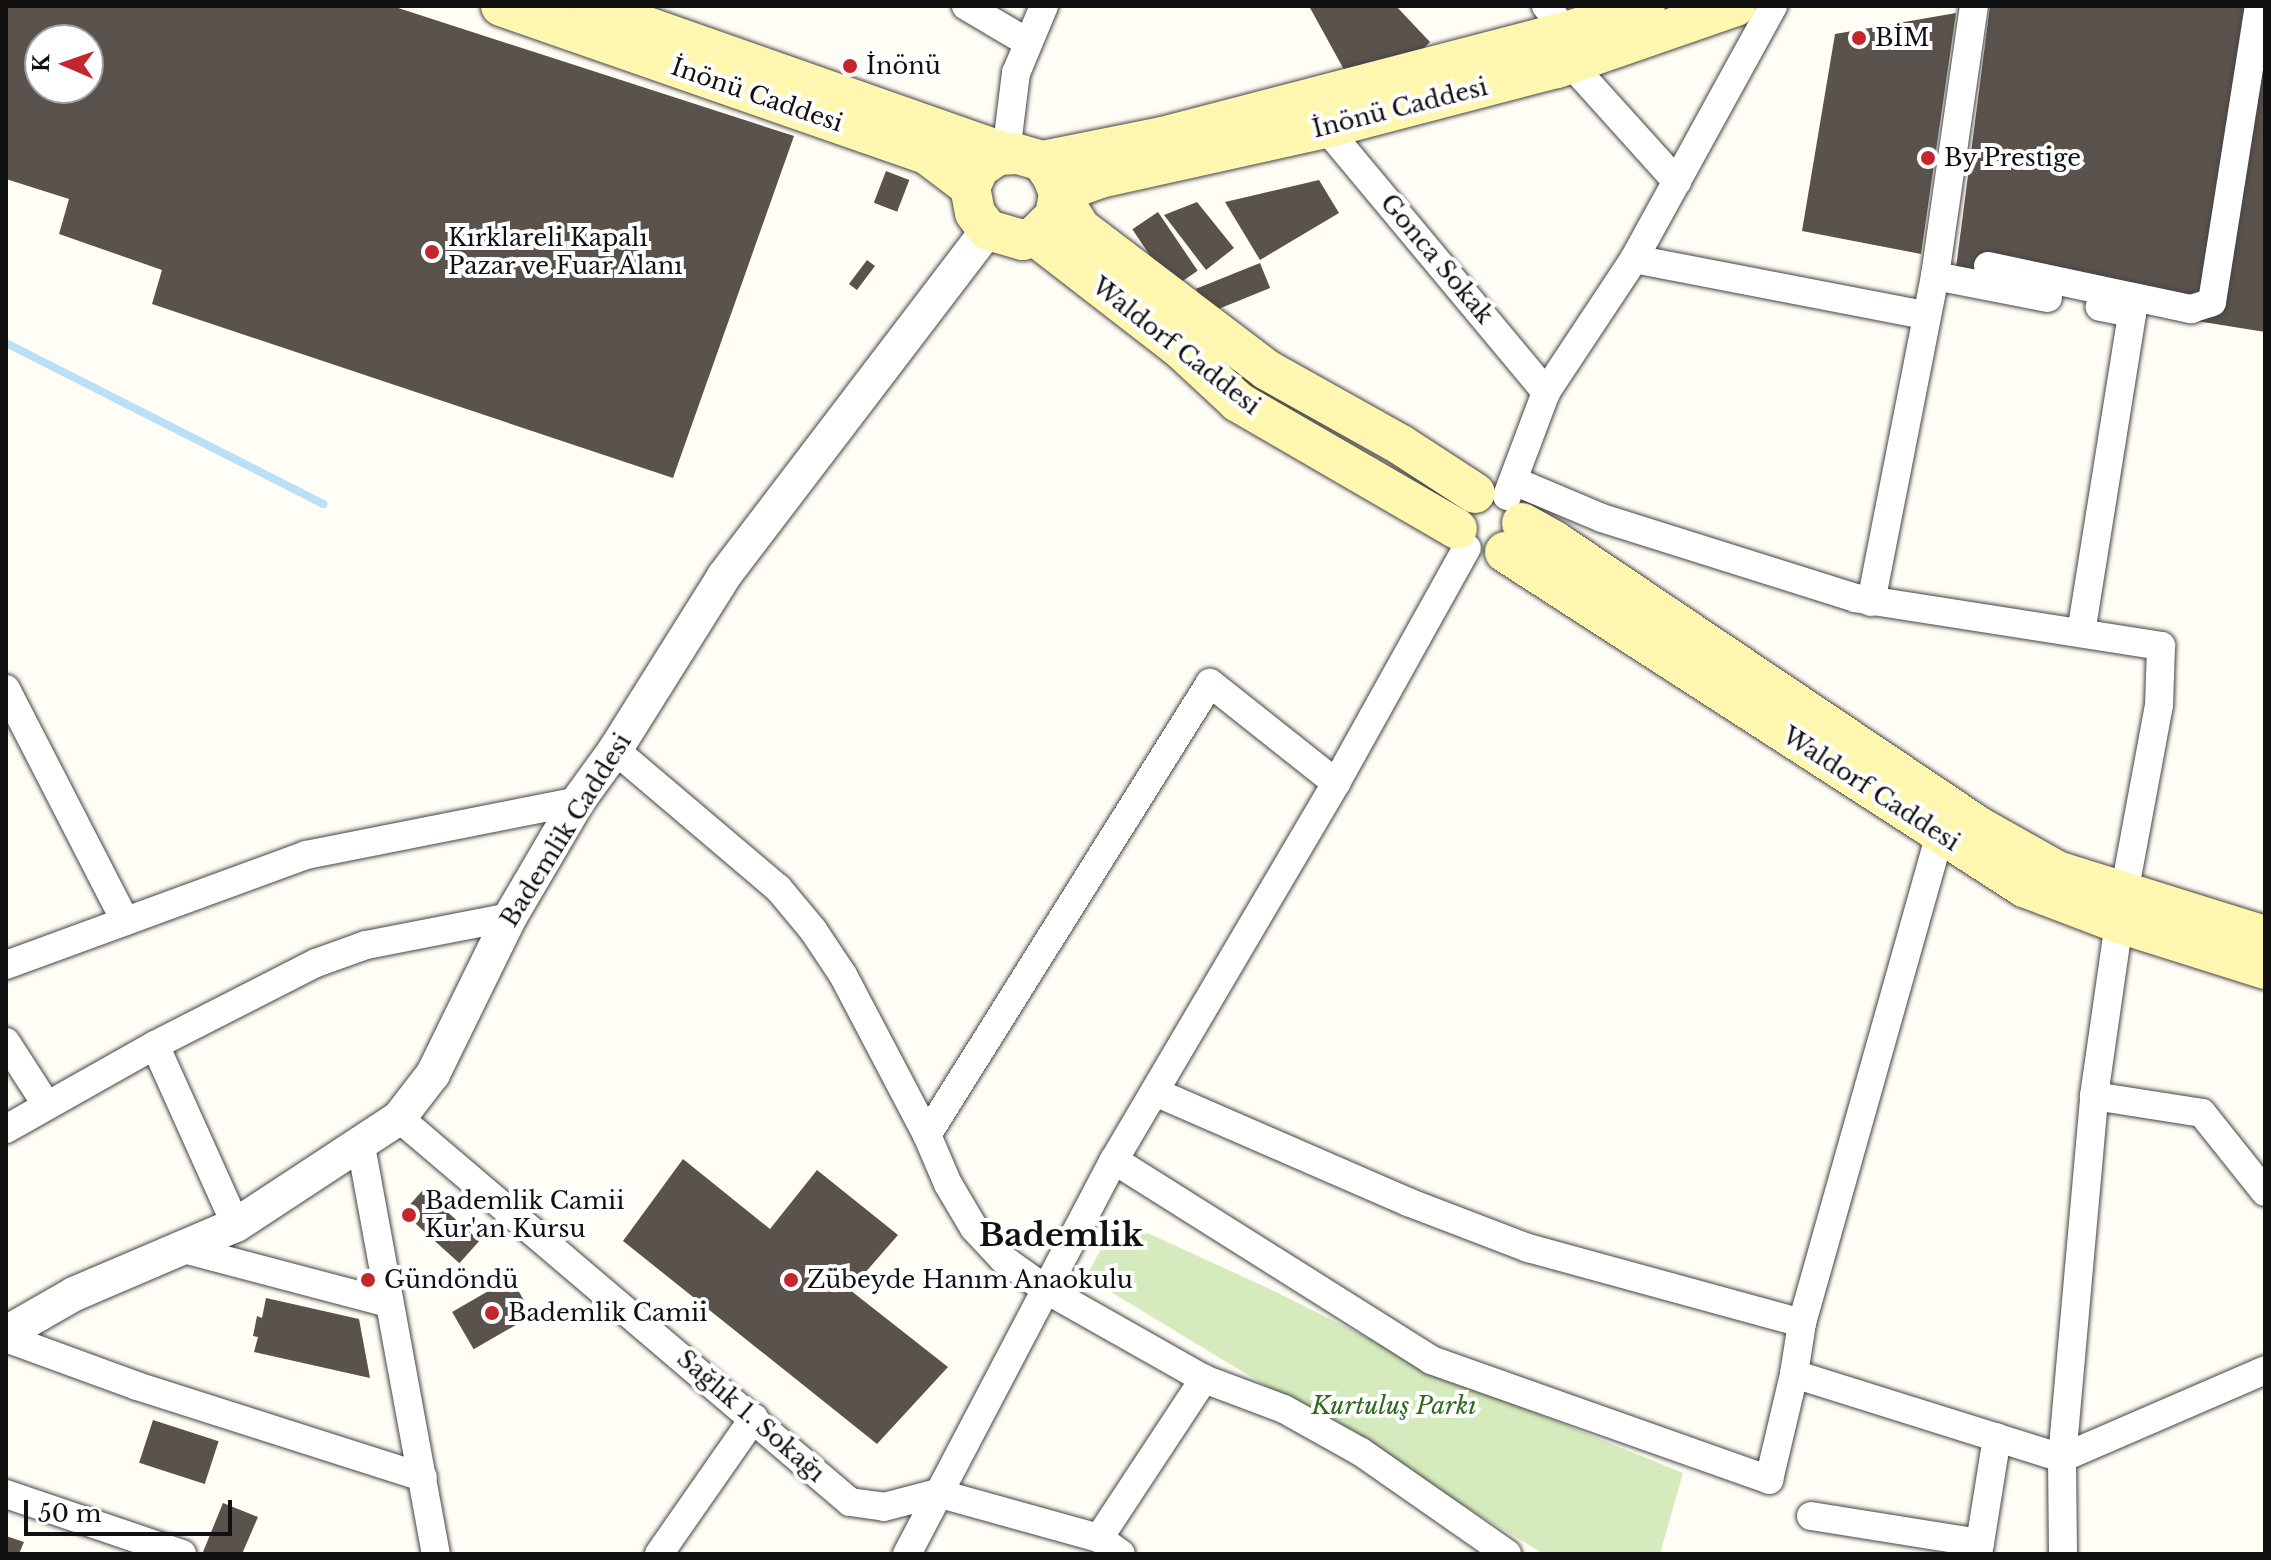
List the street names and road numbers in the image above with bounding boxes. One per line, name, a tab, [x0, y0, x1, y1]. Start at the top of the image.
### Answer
street label: İnönü Caddesi	[667, 52, 847, 138]
street label: İnönü Caddesi	[1309, 72, 1491, 144]
street label: Gonca Sokak	[1374, 188, 1500, 330]
street label: Waldorf Caddesi	[1086, 272, 1266, 420]
street label: Waldorf Caddesi	[1777, 721, 1965, 857]
street label: Bademlik Caddesi	[495, 728, 637, 932]
street label: Sağlık 1. Sokağı	[671, 1344, 831, 1488]

